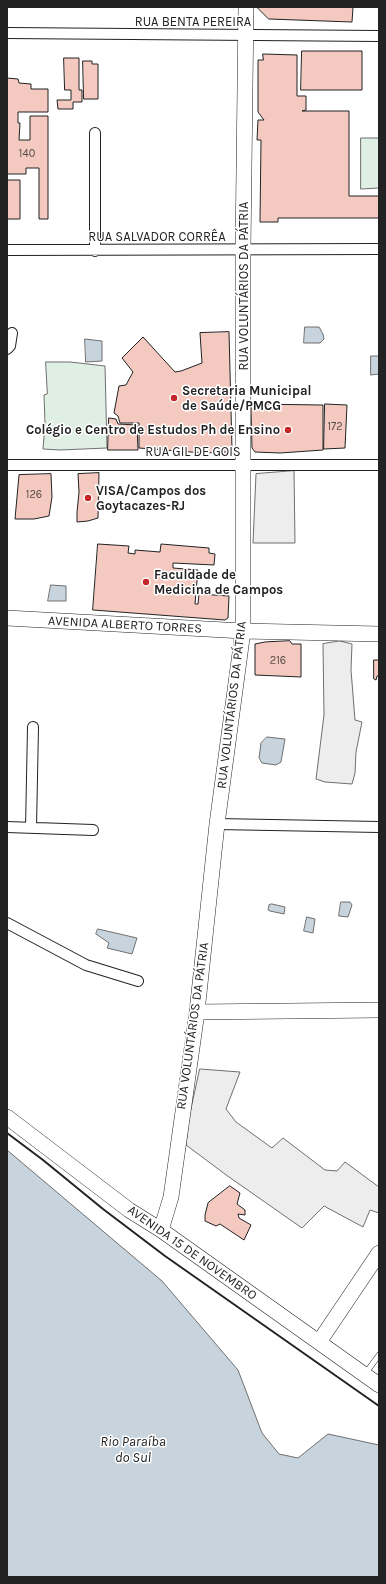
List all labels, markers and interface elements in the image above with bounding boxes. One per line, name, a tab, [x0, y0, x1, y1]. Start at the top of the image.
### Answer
street label: RUA BENTA PEREIRA	[135, 14, 251, 30]
house number: 140	[19, 147, 35, 161]
street label: RUA VOLUNTÁRIOS DA PÁTRIA	[236, 202, 252, 370]
street label: RUA SALVADOR CORRÊA	[88, 229, 226, 245]
place label: Secretaria Municipal de Saúde/PMCG	[182, 383, 312, 414]
marker: Secretaria Municipal de Saúde/PMCG	[169, 393, 179, 403]
house number: 172	[327, 420, 343, 434]
place label: Colégio e Centro de Estudos Ph de Ensino	[26, 422, 280, 438]
marker: Colégio e Centro de Estudos Ph de Ensino	[283, 425, 293, 435]
street label: RUA GIL DE GOIS	[145, 444, 241, 460]
place label: VISA/Campos dos Goytacazes-RJ	[96, 483, 206, 514]
house number: 126	[26, 488, 42, 502]
marker: VISA/Campos dos Goytacazes-RJ	[83, 493, 93, 503]
place label: Faculdade de Medicina de Campos	[154, 567, 283, 598]
marker: Faculdade de Medicina de Campos	[141, 577, 151, 587]
street label: AVENIDA ALBERTO TORRES	[48, 613, 202, 637]
street label: RUA VOLUNTÁRIOS DA PÁTRIA	[214, 620, 250, 790]
house number: 216	[270, 654, 286, 668]
street label: RUA VOLUNTÁRIOS DA PÁTRIA	[174, 941, 212, 1111]
street label: AVENIDA 15 DE NOVEMBRO	[124, 1202, 260, 1304]
water label: Rio Paraíba do Sul	[100, 1434, 166, 1466]

